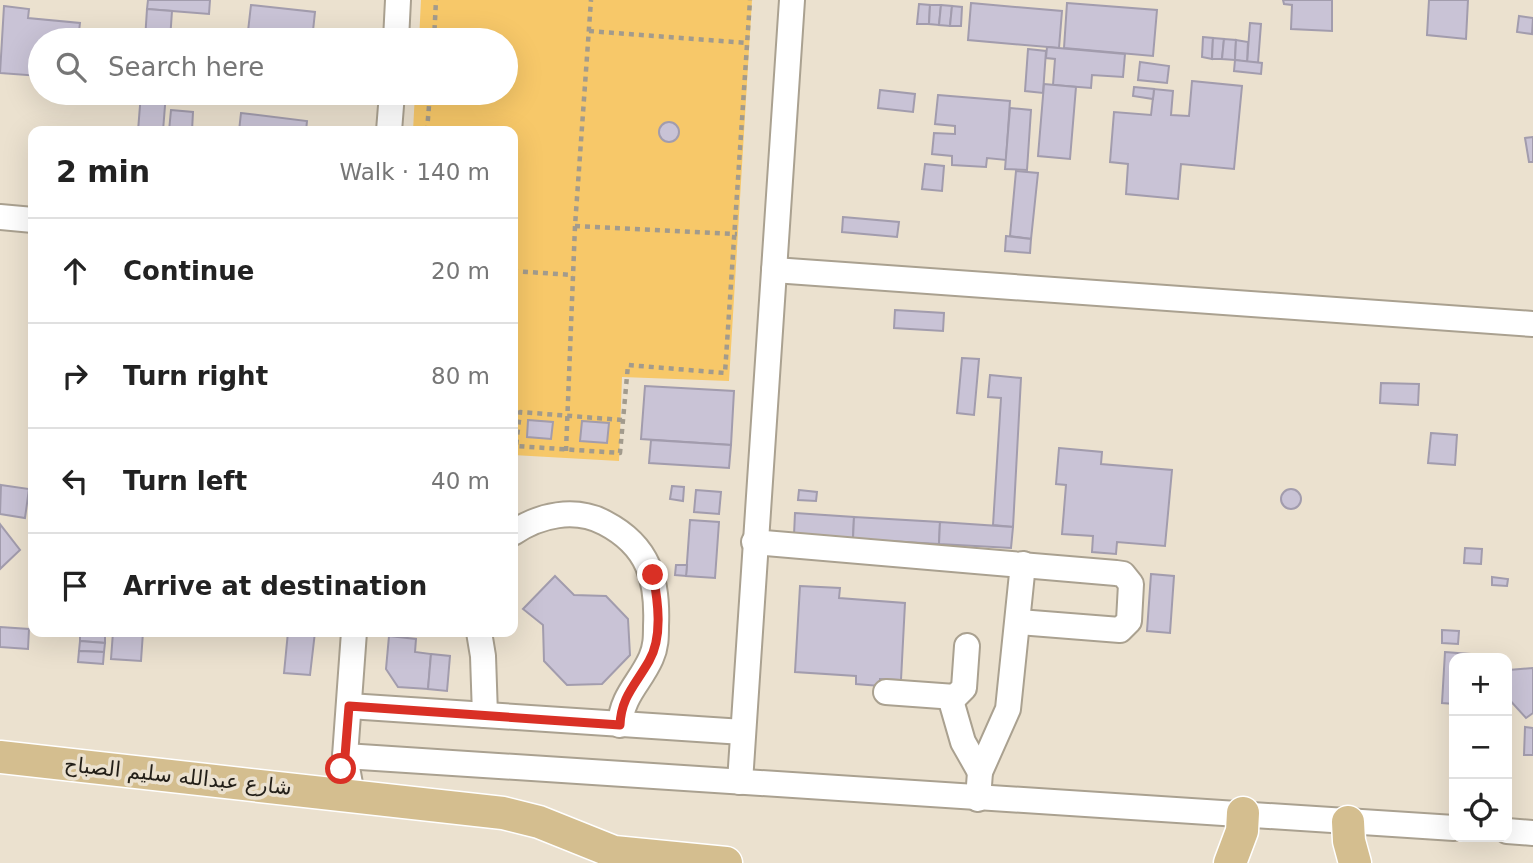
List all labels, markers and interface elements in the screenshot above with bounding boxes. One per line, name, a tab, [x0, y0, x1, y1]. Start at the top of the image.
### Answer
search box	[28, 28, 518, 105]
icon: search	[52, 48, 90, 86]
text: Search here	[108, 52, 264, 82]
text: 2 min	[56, 154, 150, 189]
text: Walk · 140 m	[339, 159, 490, 185]
icon: ahead	[56, 252, 94, 290]
text: Continue	[123, 256, 254, 286]
text: 20 m	[431, 258, 490, 284]
icon: right	[56, 357, 94, 395]
text: Turn right	[123, 361, 268, 391]
text: 80 m	[431, 363, 490, 389]
icon: left	[56, 462, 94, 500]
text: Turn left	[123, 466, 247, 496]
text: 40 m	[431, 468, 490, 494]
route end	[637, 559, 668, 590]
icon: arrive	[56, 567, 94, 605]
text: Arrive at destination	[123, 571, 427, 601]
map controls	[1449, 653, 1512, 842]
button: +	[1449, 653, 1512, 716]
button: −	[1449, 716, 1512, 779]
street label: شارع عبدالله سليم الصباح	[63, 752, 293, 801]
route start	[325, 753, 356, 784]
button: locate	[1449, 779, 1512, 842]

